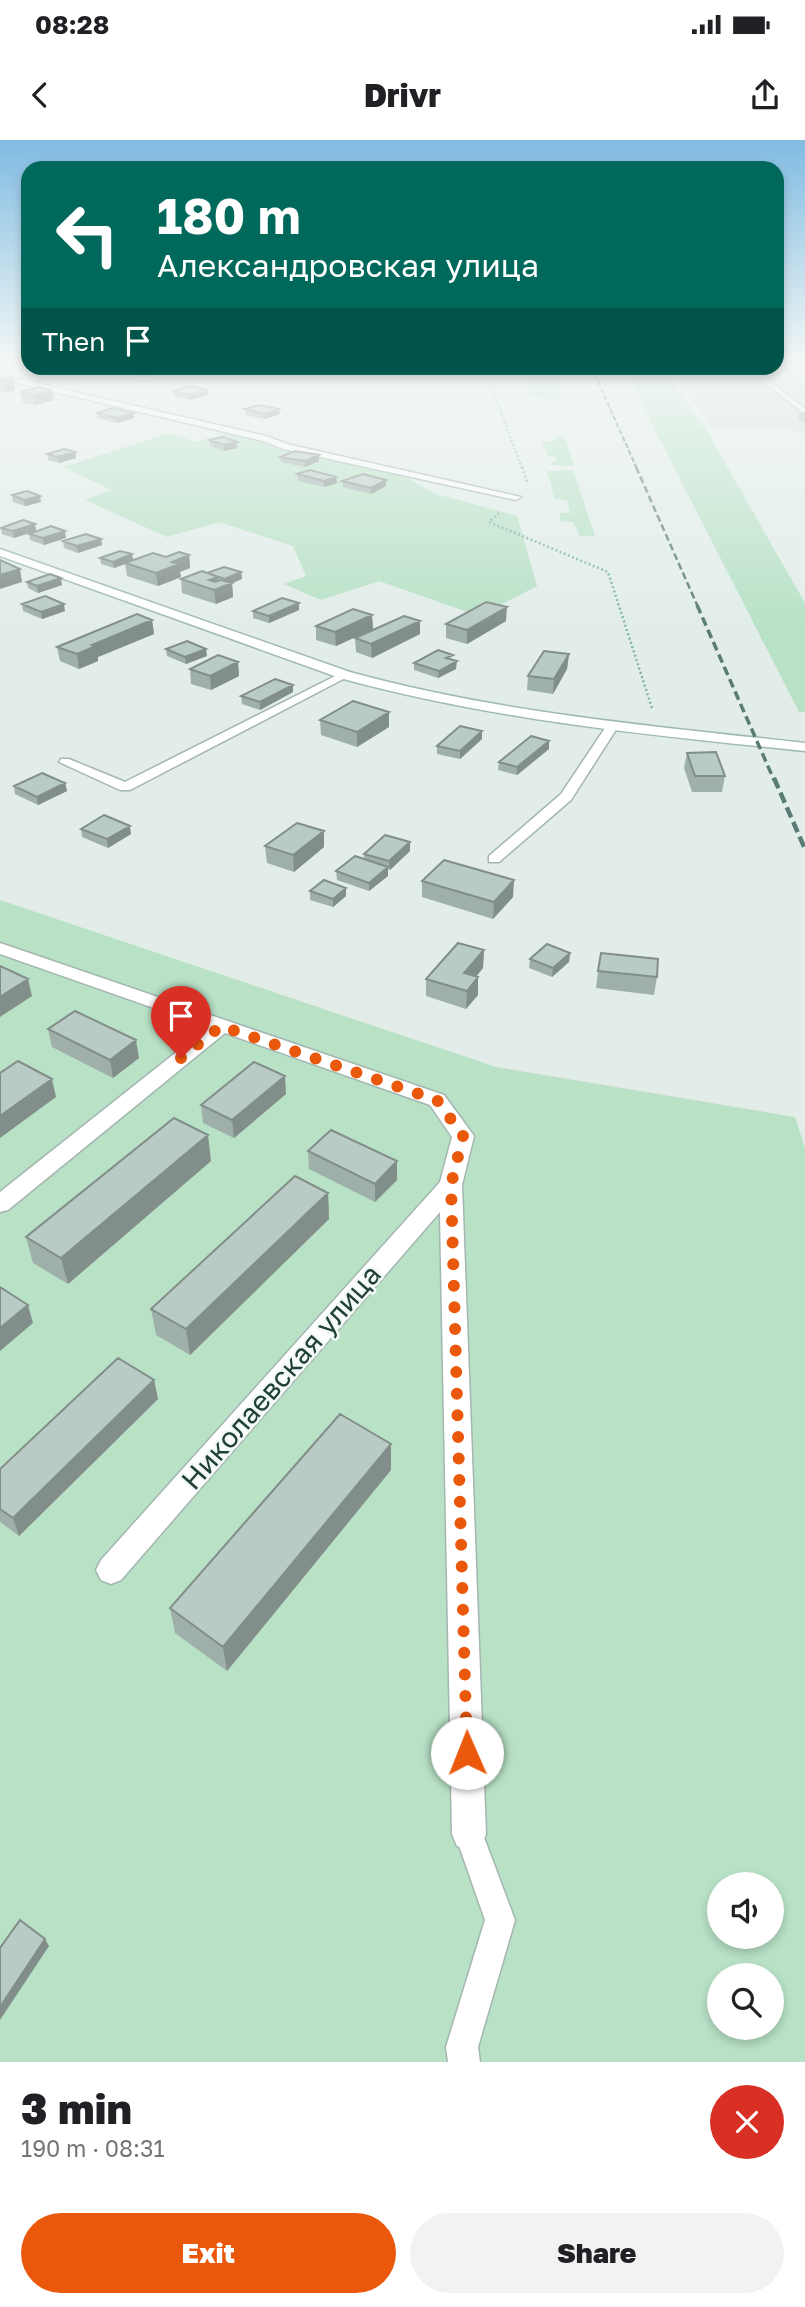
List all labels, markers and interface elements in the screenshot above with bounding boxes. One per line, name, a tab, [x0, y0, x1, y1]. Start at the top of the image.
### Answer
text: 08:28	[35, 9, 109, 40]
icon: back	[21, 76, 59, 114]
text: Drivr	[364, 76, 441, 114]
icon: share	[746, 76, 784, 114]
text: 180 m	[157, 186, 301, 245]
icon: left	[42, 189, 133, 280]
text: Александровская улица	[157, 246, 539, 284]
icon: arrive	[119, 322, 157, 360]
text: Then	[42, 326, 105, 357]
pin	[151, 986, 211, 1058]
icon: arrive	[162, 997, 200, 1035]
street label: Николаевская улица	[174, 1258, 387, 1496]
position arrow	[430, 1716, 504, 1790]
map controls	[707, 1872, 784, 2040]
button: sound	[707, 1872, 784, 1949]
button: search	[707, 1963, 784, 2040]
text: 3 min	[21, 2083, 132, 2133]
button: close	[710, 2085, 784, 2159]
text: 190 m · 08:31	[21, 2134, 165, 2162]
button: Exit	[21, 2213, 396, 2293]
button: Share	[410, 2213, 784, 2293]

